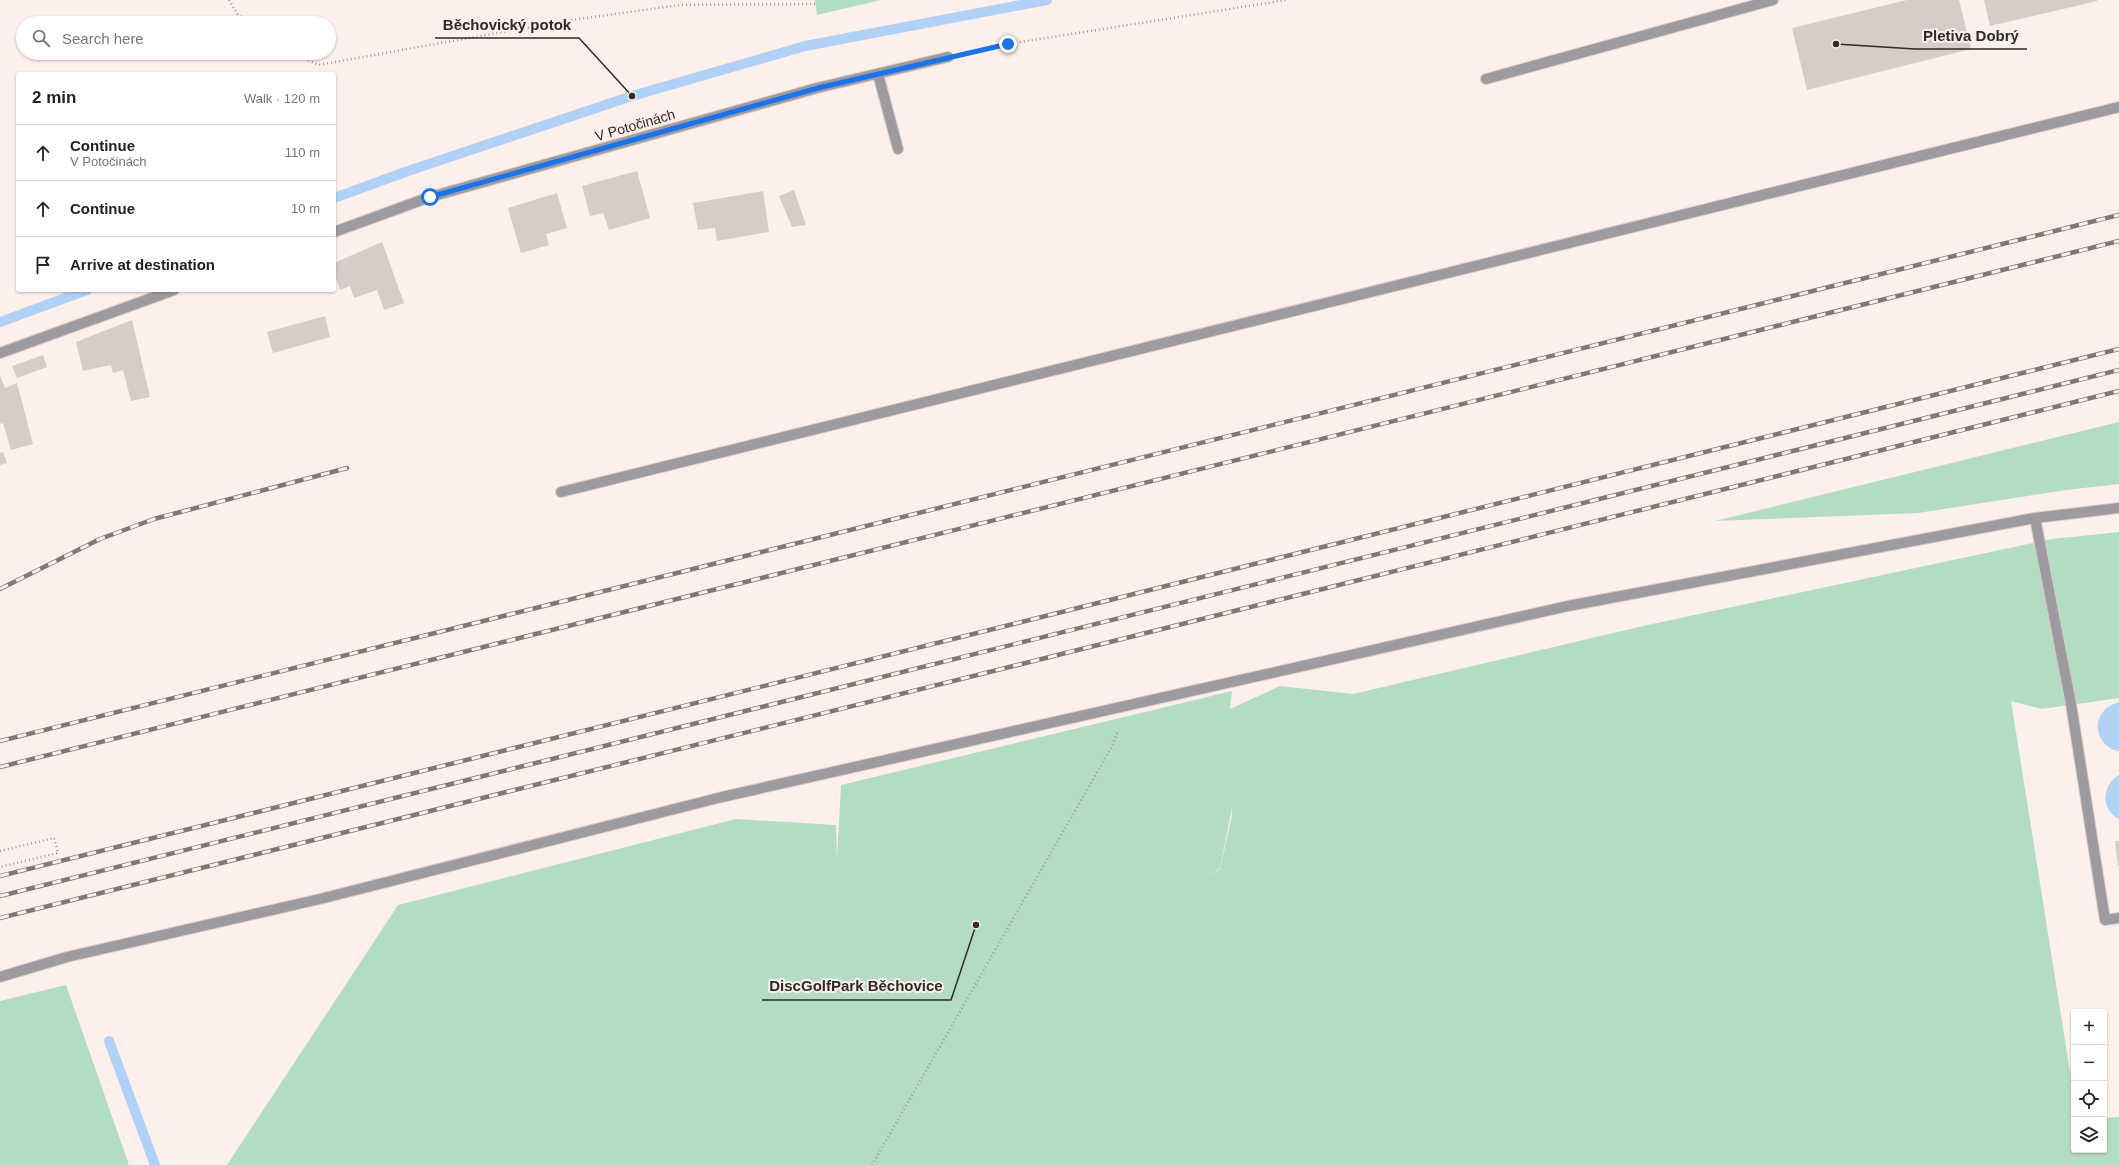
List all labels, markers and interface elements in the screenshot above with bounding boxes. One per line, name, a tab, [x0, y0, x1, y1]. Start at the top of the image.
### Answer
callout: Běchovický potok	[435, 11, 579, 38]
search box	[16, 16, 336, 60]
text: Běchovický potok	[443, 16, 572, 33]
callout: Pletiva Dobrý	[1915, 22, 2027, 49]
icon: search	[30, 27, 52, 49]
text: Pletiva Dobrý	[1923, 27, 2020, 44]
text: Search here	[62, 30, 144, 47]
route end	[999, 35, 1017, 53]
text: 2 min	[32, 88, 76, 107]
text: Walk · 120 m	[244, 91, 320, 106]
street label: V Potočinách	[593, 106, 677, 144]
text: Continue	[70, 137, 135, 154]
icon: ahead	[32, 142, 54, 164]
text: 110 m	[285, 145, 320, 160]
text: V Potočinách	[70, 154, 147, 169]
route start	[421, 188, 439, 206]
icon: ahead	[32, 198, 54, 220]
text: Continue	[70, 200, 135, 217]
text: 10 m	[291, 201, 320, 216]
icon: arrive	[32, 254, 54, 276]
text: Arrive at destination	[70, 256, 215, 273]
callout: DiscGolfPark Běchovice	[762, 973, 951, 1000]
text: DiscGolfPark Běchovice	[769, 977, 943, 994]
map controls	[2071, 1009, 2107, 1153]
button: +	[2071, 1009, 2107, 1045]
button: −	[2071, 1045, 2107, 1081]
button: locate	[2071, 1081, 2107, 1117]
button: layers	[2071, 1117, 2107, 1153]

